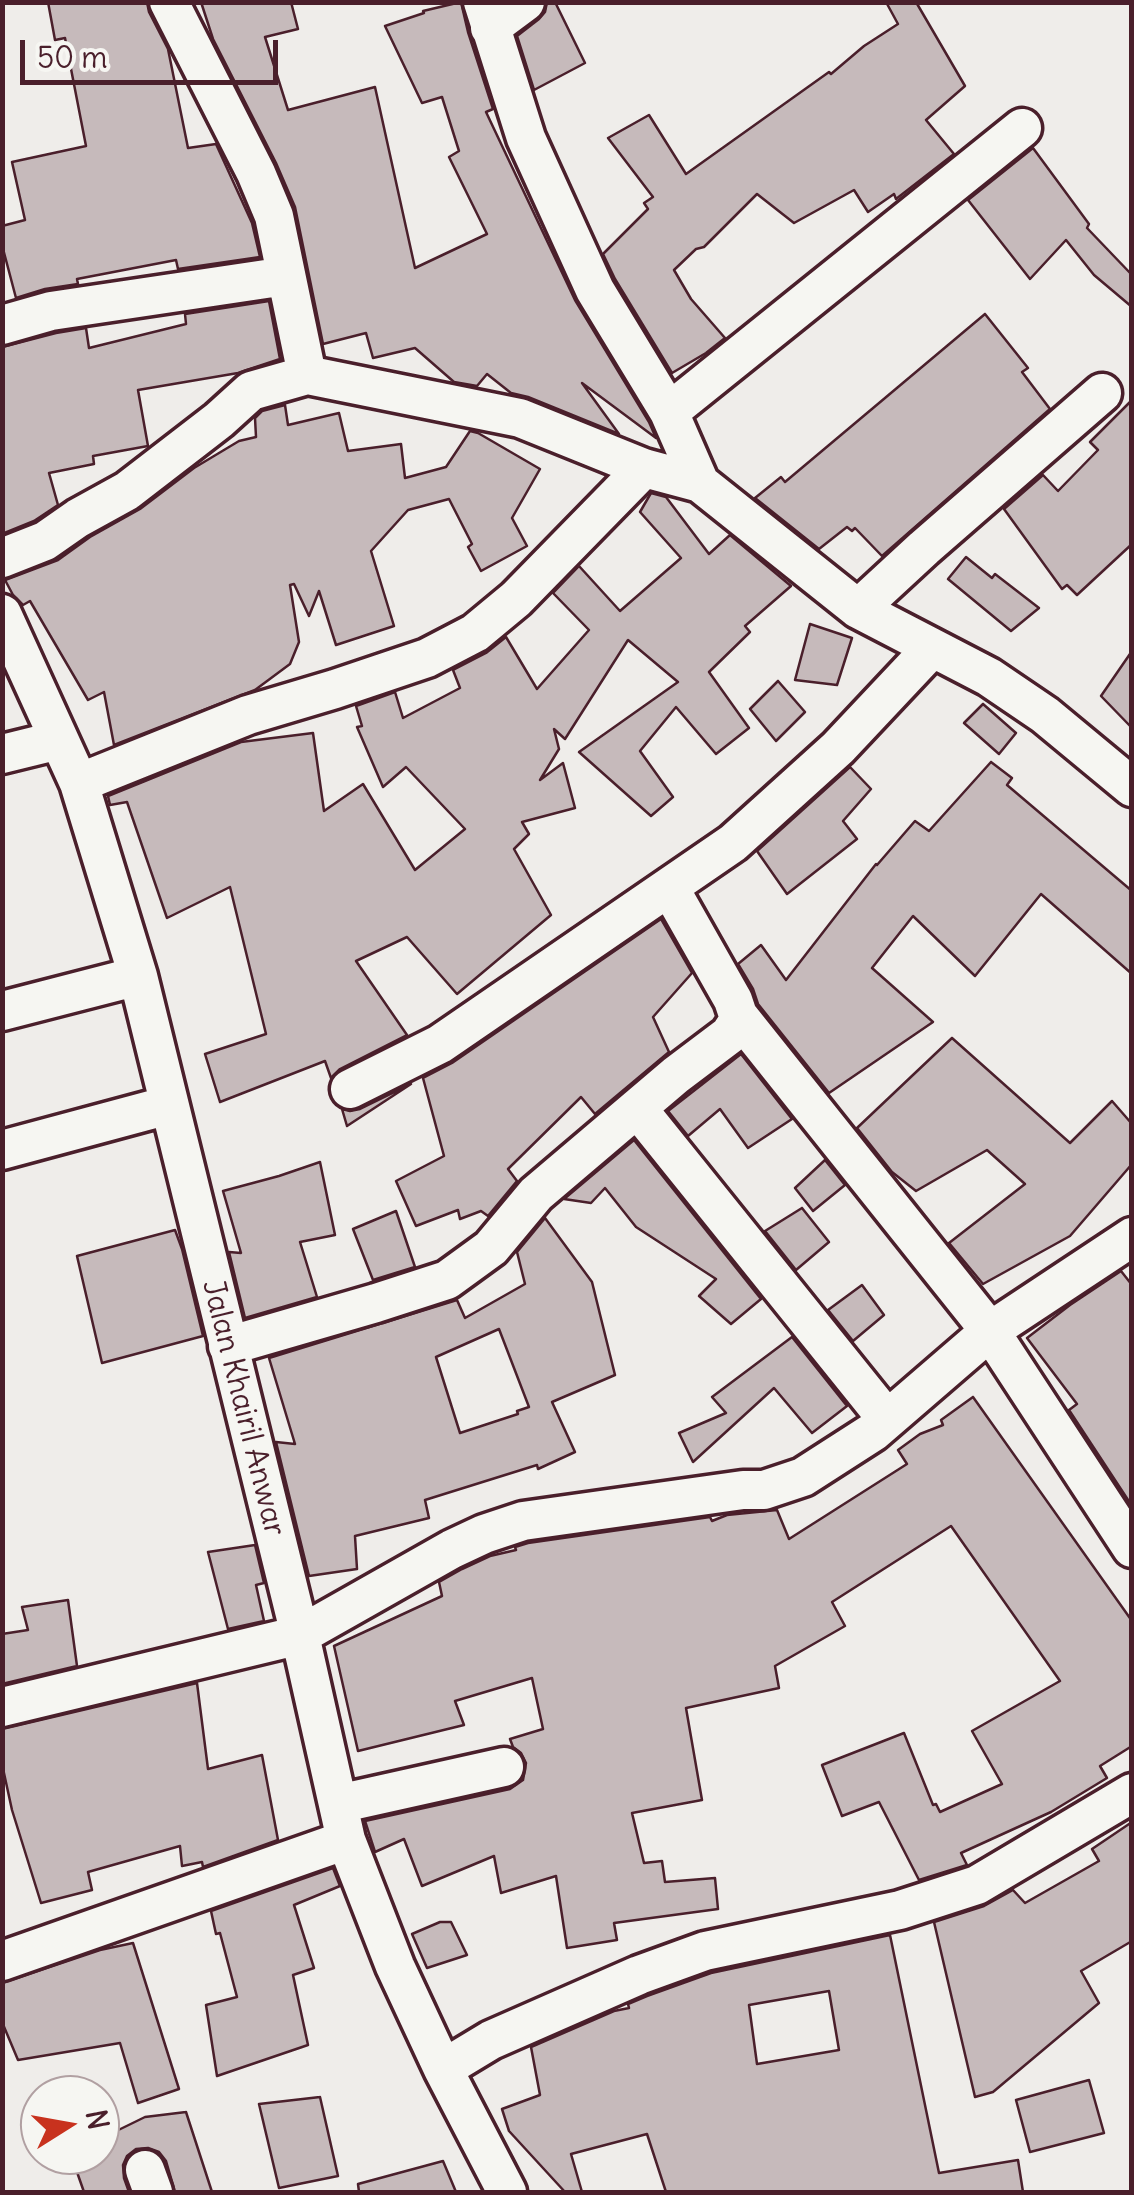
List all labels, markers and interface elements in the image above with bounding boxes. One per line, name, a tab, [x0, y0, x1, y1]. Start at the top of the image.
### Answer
scale bar	[25, 20, 282, 82]
text: 50 m	[37, 38, 107, 76]
street label: Jalan Khairil Anwar	[194, 1276, 292, 1540]
north arrow	[20, 2075, 120, 2175]
text: N	[78, 2107, 117, 2133]

